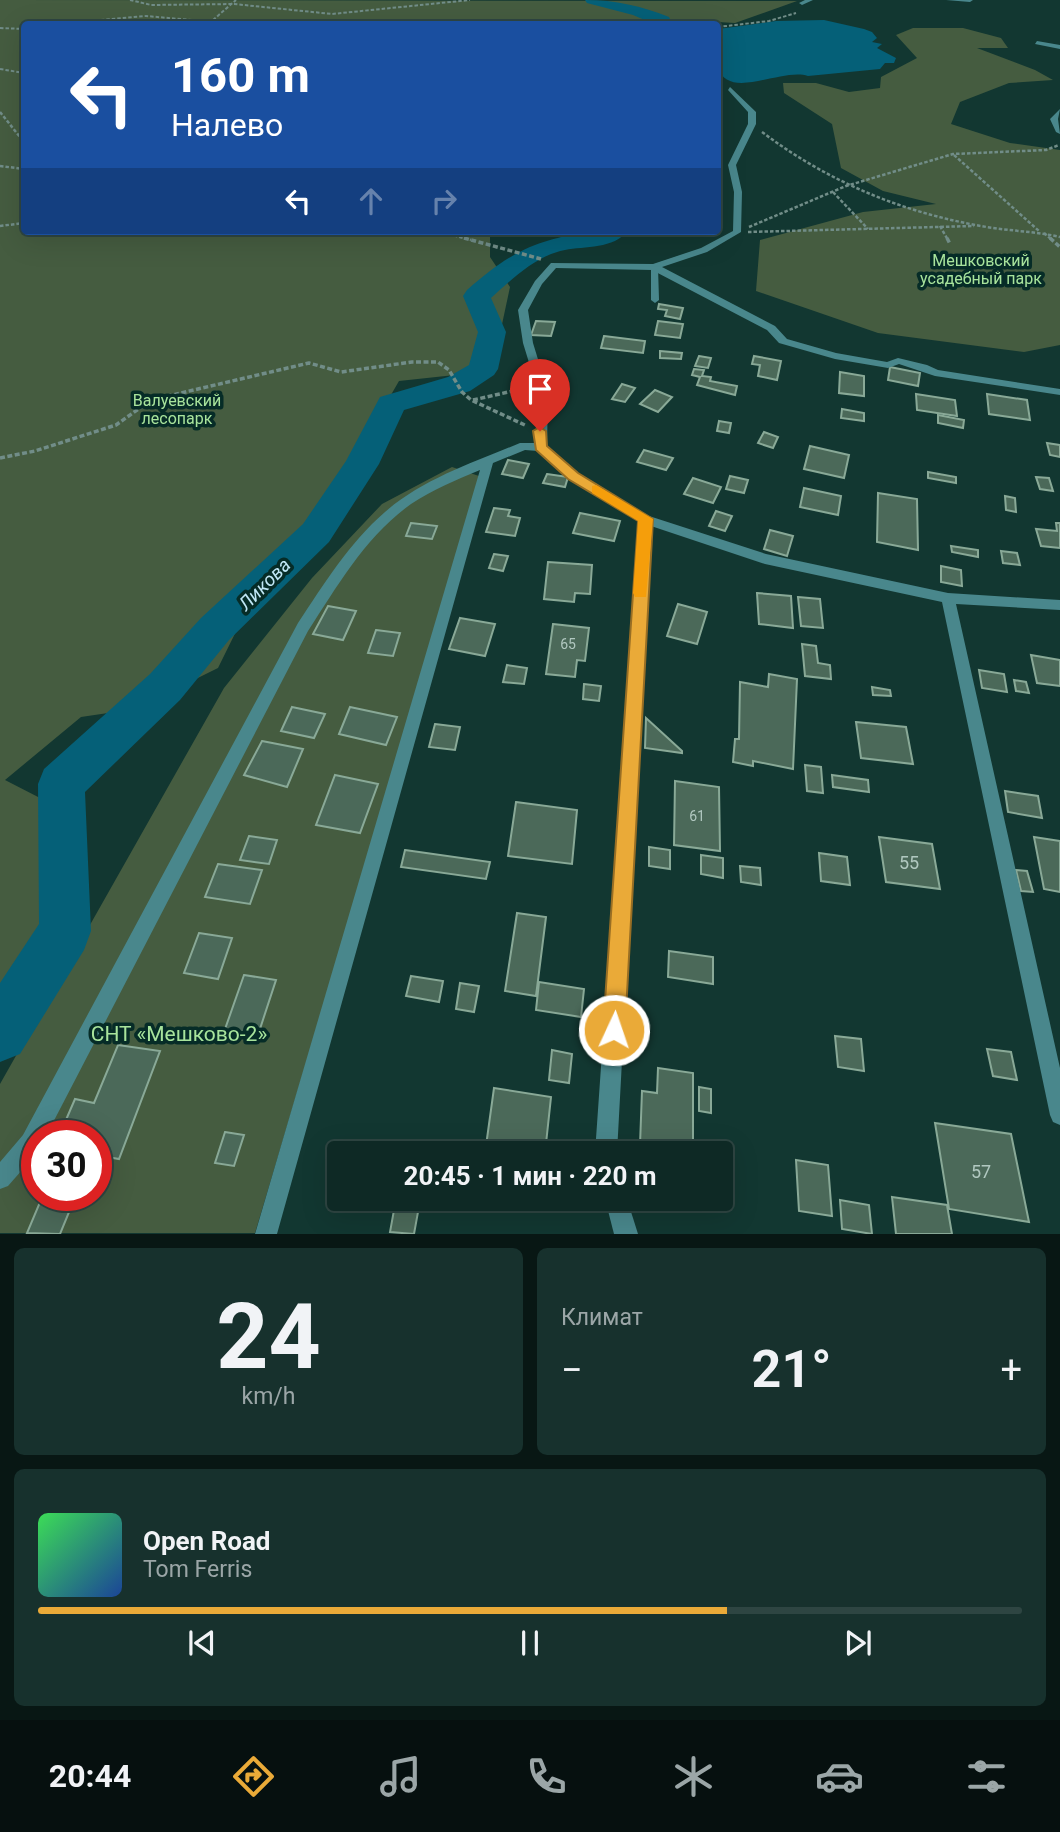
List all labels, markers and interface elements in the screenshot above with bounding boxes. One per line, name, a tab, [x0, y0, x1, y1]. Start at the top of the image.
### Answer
text: 160 m	[171, 47, 310, 104]
icon: left	[56, 49, 147, 140]
text: Налево	[171, 106, 283, 144]
icon: left	[279, 182, 317, 220]
icon: ahead	[352, 182, 390, 220]
icon: right	[425, 182, 463, 220]
park label: Мешковский усадебный парк	[920, 251, 1042, 288]
pin	[510, 359, 570, 431]
icon: arrive	[521, 370, 559, 408]
park label: Валуевский лесопарк	[133, 391, 221, 428]
water label: Ликова	[233, 553, 295, 616]
house number: 65	[560, 636, 576, 652]
house number: 61	[689, 808, 705, 824]
house number: 55	[899, 852, 919, 873]
position arrow	[577, 993, 651, 1067]
park label: СНТ «Мешково-2»	[91, 1022, 267, 1046]
speed limit sign: 30	[21, 1120, 112, 1211]
text: 20:45 · 1 мин · 220 m	[404, 1161, 656, 1191]
house number: 57	[971, 1161, 991, 1182]
text: 24	[216, 1284, 321, 1390]
text: Климат	[561, 1304, 643, 1331]
text: 21°	[752, 1339, 832, 1400]
text: −	[561, 1348, 583, 1392]
text: +	[1000, 1348, 1022, 1392]
text: km/h	[242, 1383, 296, 1410]
text: Open Road	[143, 1526, 271, 1556]
text: Tom Ferris	[143, 1556, 252, 1583]
icon: previous	[183, 1624, 221, 1662]
icon: pause	[511, 1624, 549, 1662]
icon: next	[839, 1624, 877, 1662]
icon: directions	[229, 1752, 278, 1801]
icon: music	[376, 1752, 425, 1801]
icon: phone	[522, 1752, 571, 1801]
icon: climate	[669, 1752, 718, 1801]
icon: car	[815, 1752, 864, 1801]
icon: filters	[962, 1752, 1011, 1801]
text: 20:44	[49, 1757, 131, 1795]

